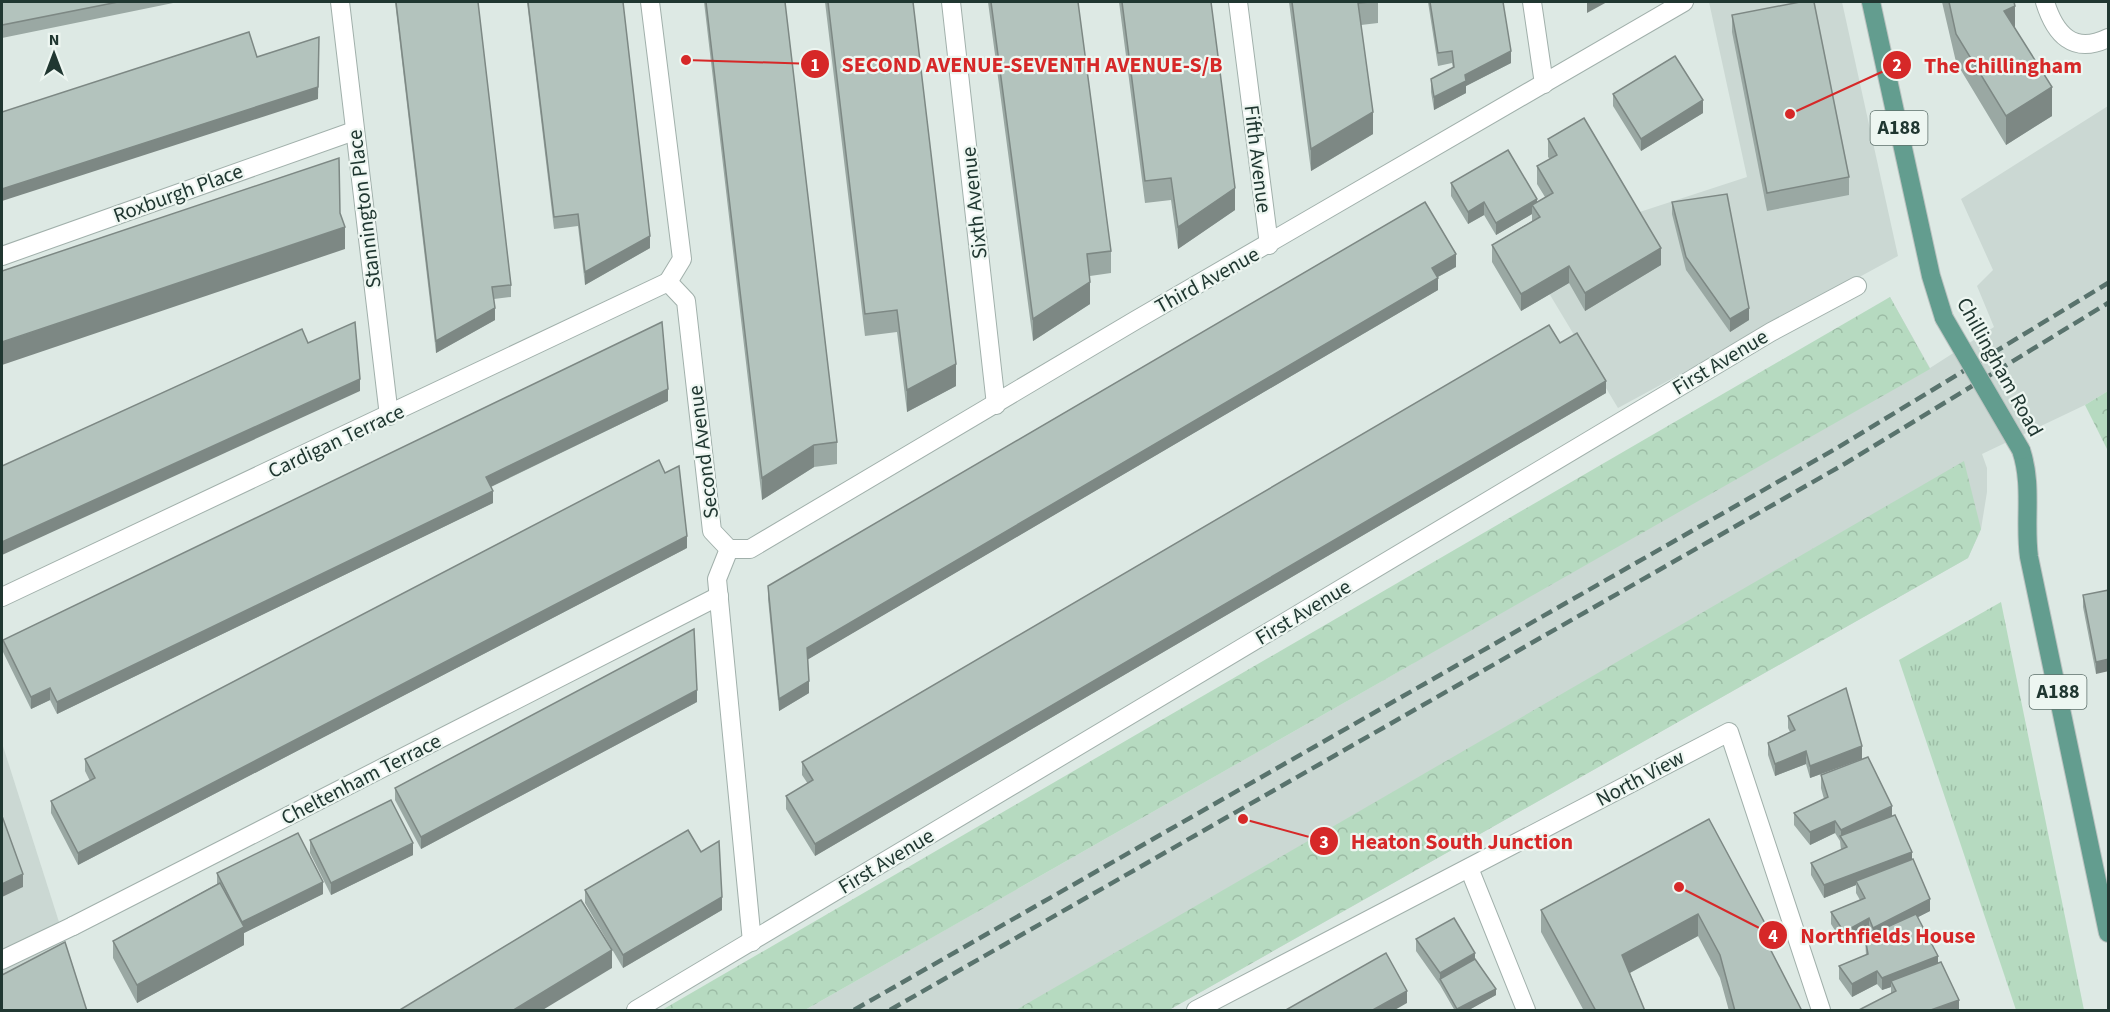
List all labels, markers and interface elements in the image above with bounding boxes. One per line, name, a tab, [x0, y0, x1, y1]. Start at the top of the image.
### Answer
north arrow	[24, 24, 84, 84]
text: N	[49, 29, 59, 51]
callout: SECOND AVENUE-SEVENTH AVENUE-S/B	[800, 44, 1235, 84]
callout: The Chillingham	[1882, 45, 2094, 85]
text: SECOND AVENUE-SEVENTH AVENUE-S/B	[841, 49, 1223, 81]
text: The Chillingham	[1924, 50, 2082, 82]
text: 1	[810, 53, 820, 78]
text: 2	[1892, 53, 1902, 78]
street label: Fifth Avenue	[1237, 103, 1279, 215]
road number: A188	[1870, 111, 1928, 145]
street label: Stannington Place	[339, 128, 389, 290]
street label: Sixth Avenue	[953, 145, 995, 261]
street label: Roxburgh Place	[109, 156, 247, 230]
street label: Third Avenue	[1149, 239, 1265, 321]
street label: Chillingham Road	[1949, 292, 2051, 442]
street label: First Avenue	[1666, 322, 1774, 402]
street label: Second Avenue	[680, 384, 726, 520]
street label: Cardigan Terrace	[263, 396, 409, 486]
street label: First Avenue	[1249, 572, 1357, 652]
road number: A188	[2030, 675, 2086, 709]
street label: Cheltenham Terrace	[276, 726, 446, 832]
street label: North View	[1590, 742, 1690, 814]
street label: First Avenue	[832, 821, 940, 901]
callout: Heaton South Junction	[1309, 821, 1585, 861]
text: Heaton South Junction	[1351, 826, 1573, 858]
text: 3	[1319, 830, 1329, 855]
callout: Northfields House	[1758, 915, 1988, 955]
text: Northfields House	[1800, 920, 1976, 952]
text: 4	[1768, 924, 1778, 949]

